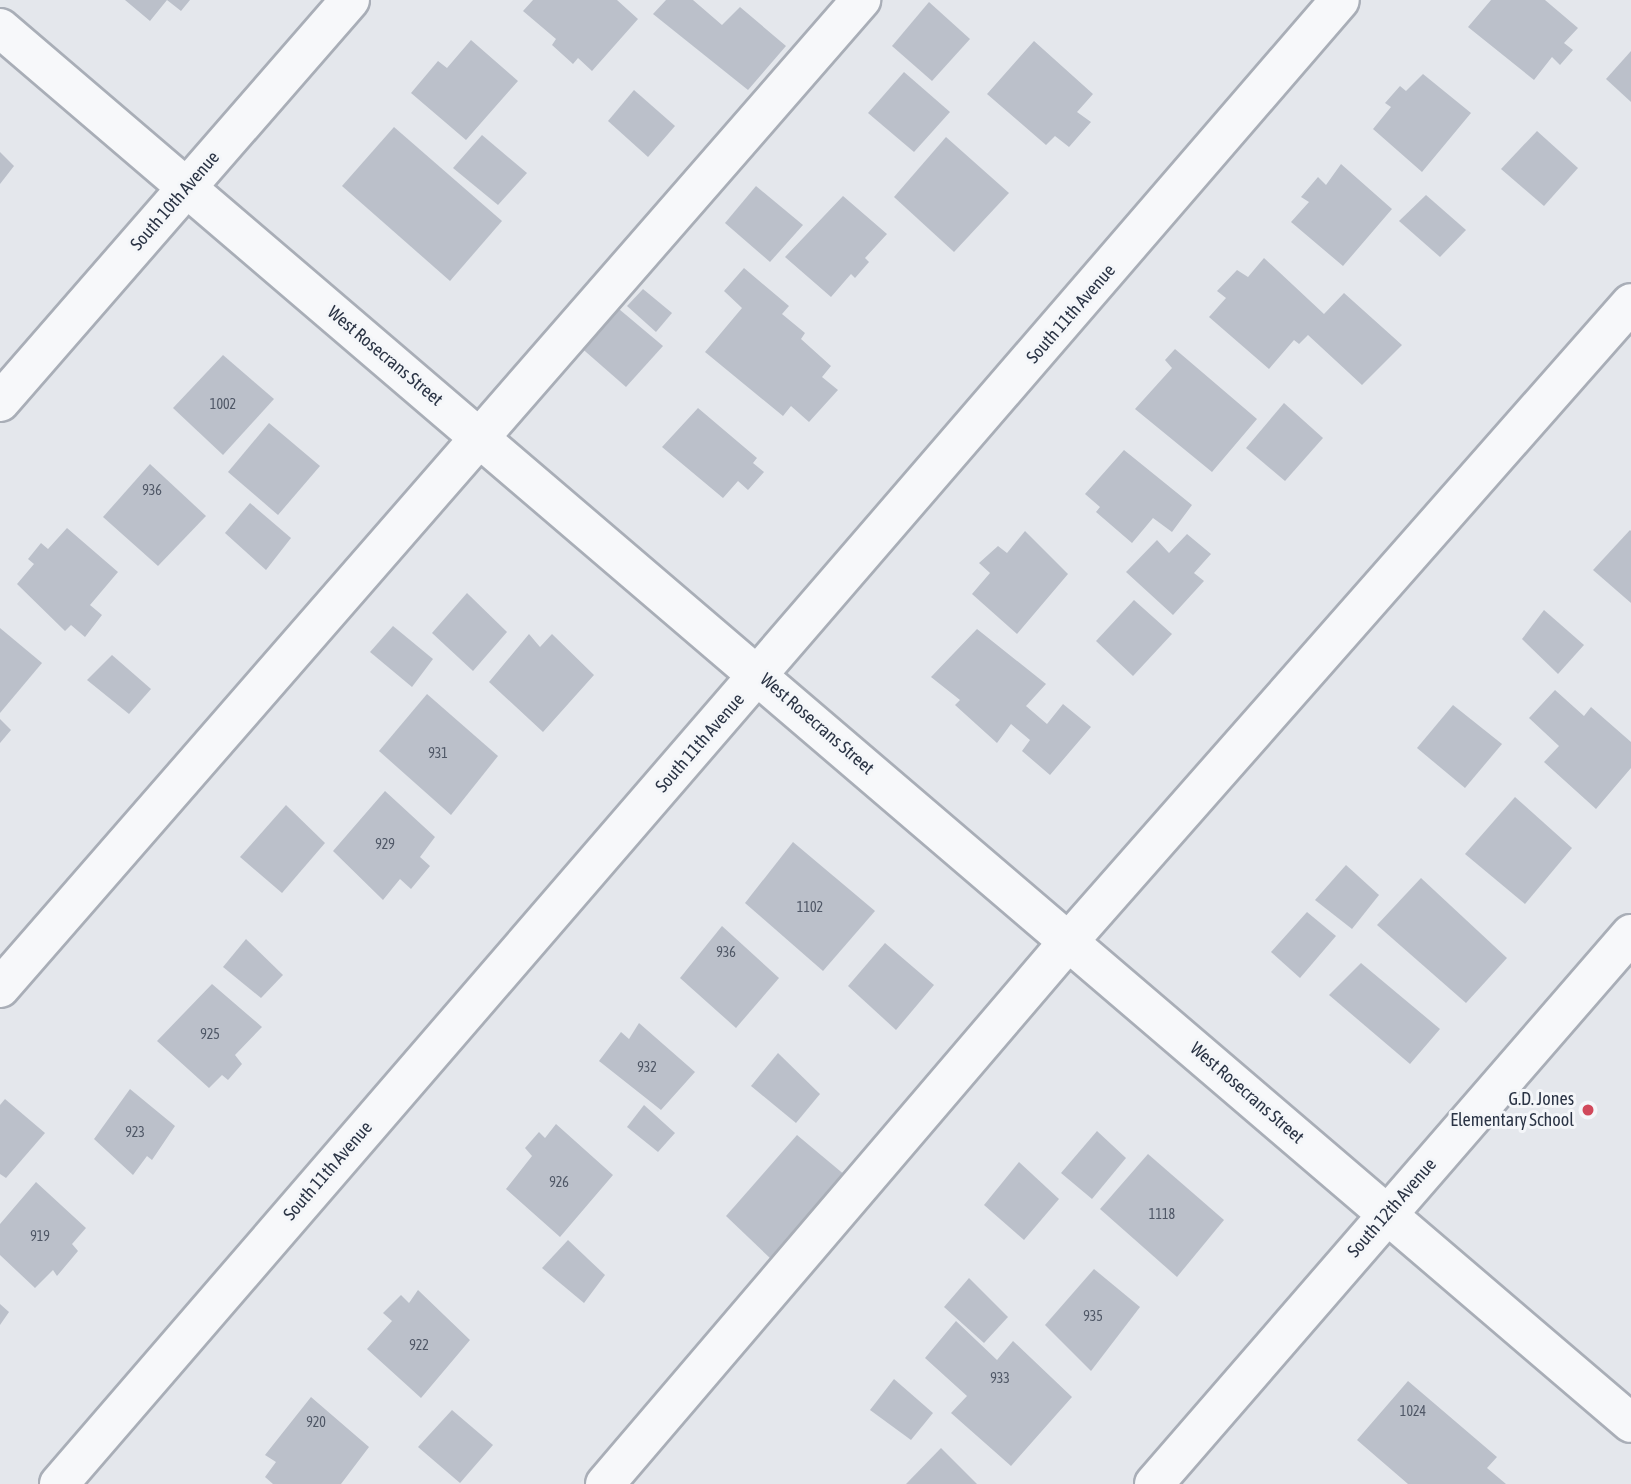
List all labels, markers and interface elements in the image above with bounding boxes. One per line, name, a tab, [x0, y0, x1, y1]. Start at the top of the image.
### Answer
street label: South 10th Avenue	[126, 147, 224, 255]
street label: South 11th Avenue	[1022, 260, 1120, 368]
street label: West Rosecrans Street	[323, 302, 447, 410]
house number: 1002	[210, 396, 236, 412]
house number: 936	[142, 482, 162, 498]
street label: West Rosecrans Street	[756, 669, 878, 779]
street label: South 11th Avenue	[651, 689, 749, 797]
house number: 931	[428, 745, 448, 761]
house number: 929	[375, 836, 395, 852]
house number: 1102	[797, 899, 823, 915]
house number: 936	[716, 944, 736, 960]
house number: 925	[200, 1026, 220, 1042]
street label: West Rosecrans Street	[1186, 1038, 1308, 1148]
house number: 932	[637, 1059, 657, 1075]
place label: G.D. Jones Elementary School	[1450, 1089, 1574, 1132]
marker: G.D. Jones Elementary School	[1580, 1102, 1596, 1118]
street label: South 11th Avenue	[279, 1117, 377, 1225]
house number: 923	[125, 1124, 145, 1140]
street label: South 12th Avenue	[1343, 1154, 1441, 1262]
house number: 926	[549, 1174, 569, 1190]
house number: 1118	[1149, 1206, 1175, 1222]
house number: 919	[30, 1228, 50, 1244]
house number: 935	[1083, 1308, 1103, 1324]
house number: 922	[409, 1337, 429, 1353]
house number: 933	[990, 1370, 1010, 1386]
house number: 1024	[1400, 1403, 1426, 1419]
house number: 920	[306, 1414, 326, 1430]

